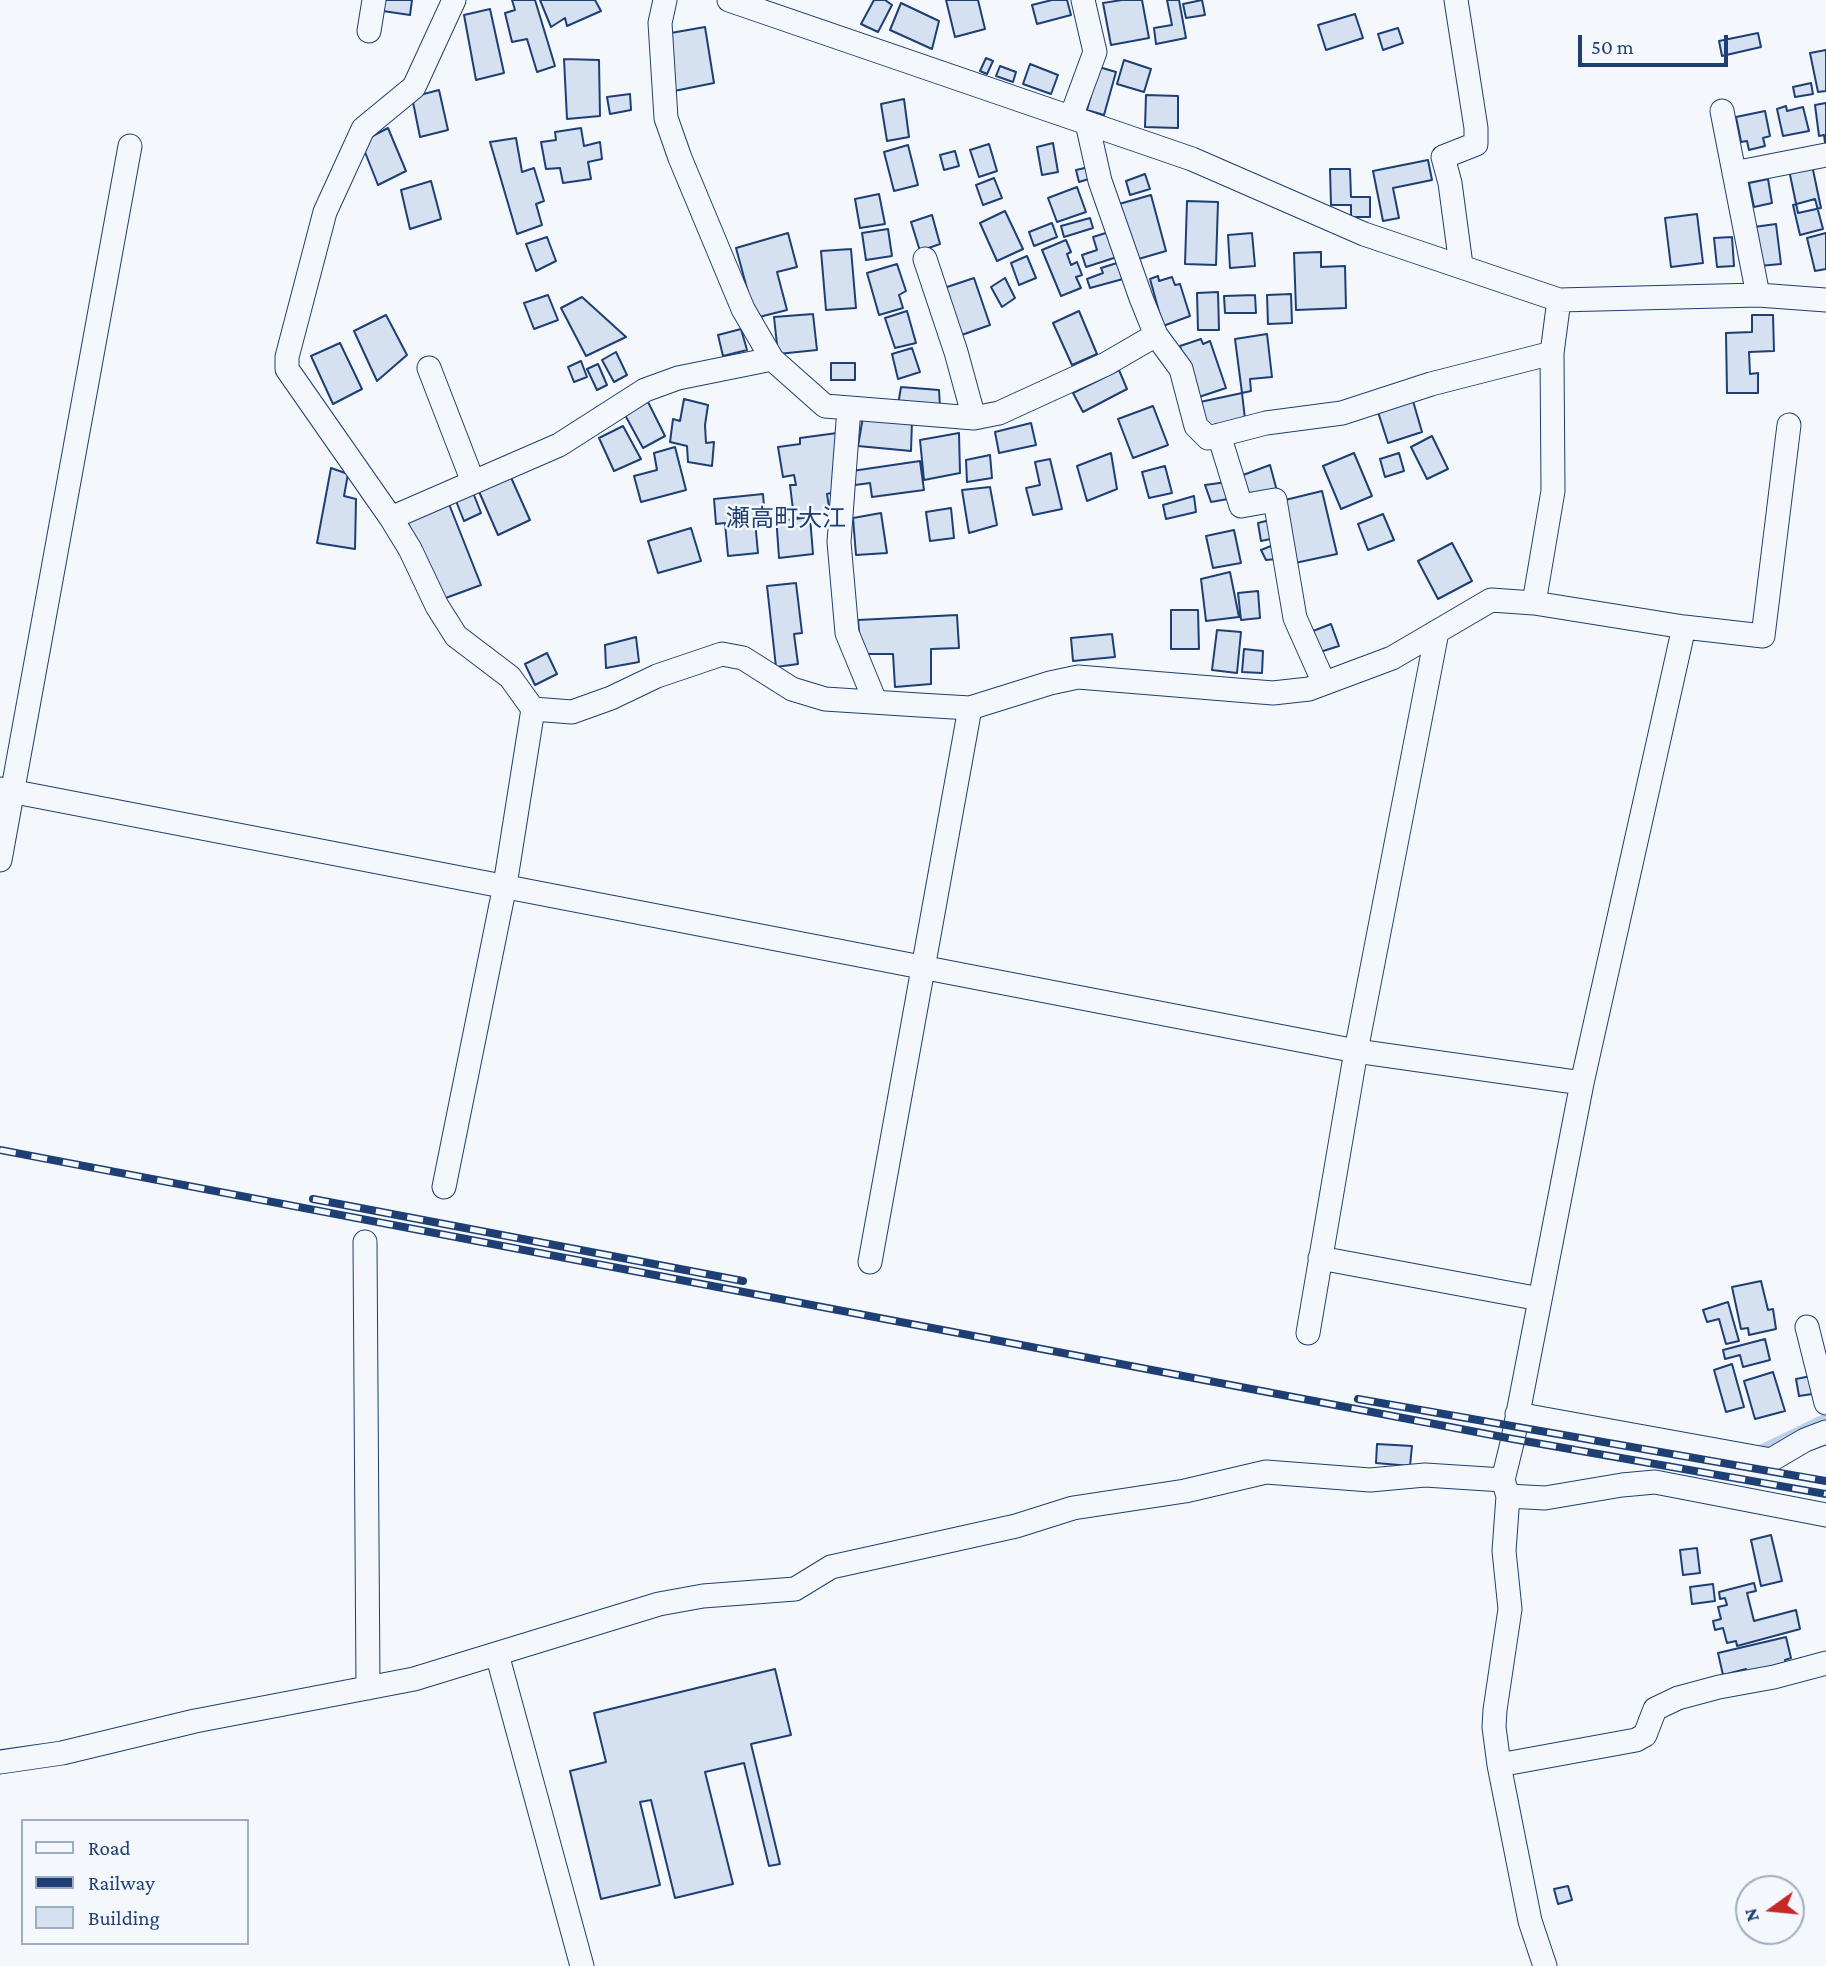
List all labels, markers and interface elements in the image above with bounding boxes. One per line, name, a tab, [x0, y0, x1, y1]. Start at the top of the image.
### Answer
scale bar	[1581, 21, 1731, 65]
text: 50 m	[1591, 35, 1634, 59]
district label: 瀬高町大江	[726, 505, 846, 533]
legend	[21, 1819, 248, 1945]
text: Road	[88, 1836, 131, 1860]
text: Railway	[88, 1871, 155, 1895]
north arrow	[1735, 1875, 1805, 1945]
text: Building	[88, 1906, 160, 1930]
text: N	[1739, 1906, 1763, 1924]

